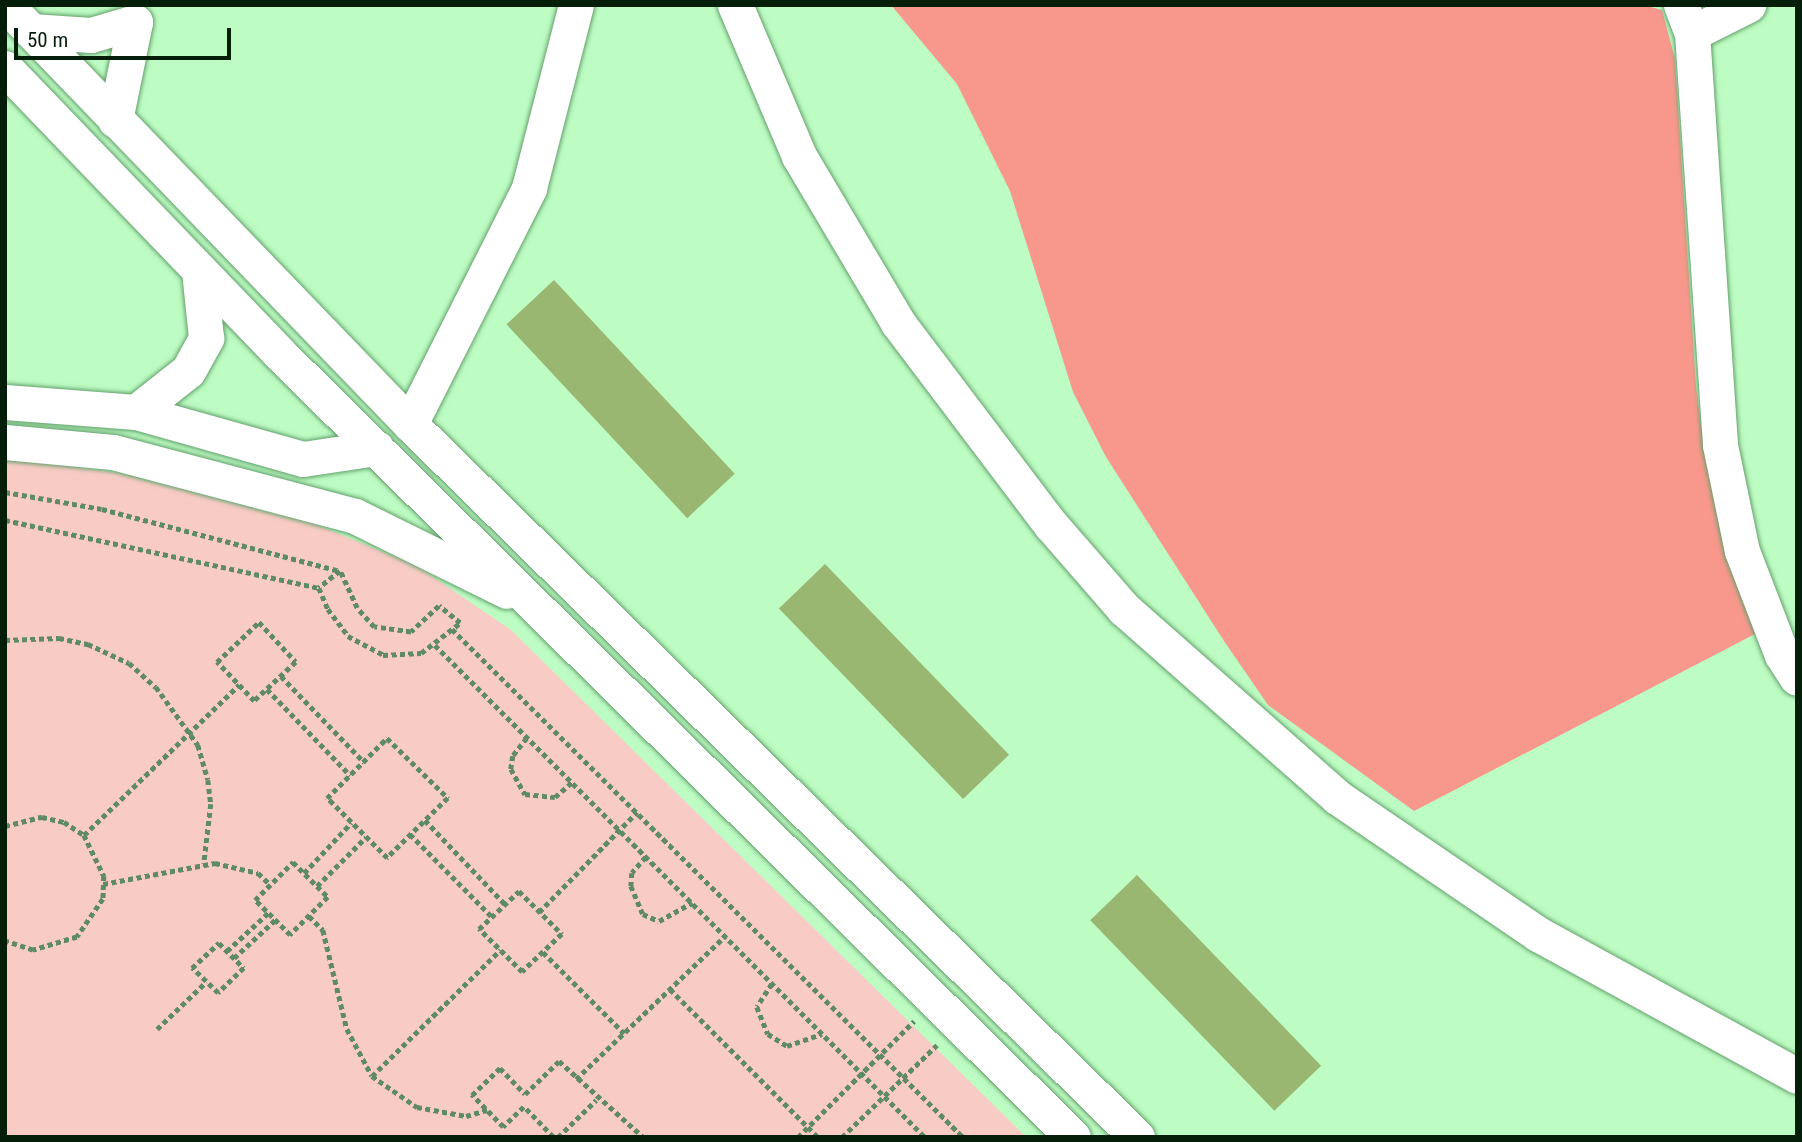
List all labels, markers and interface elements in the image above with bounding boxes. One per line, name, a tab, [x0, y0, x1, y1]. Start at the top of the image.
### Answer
scale bar	[18, 14, 234, 58]
text: 50 m	[27, 28, 68, 52]

